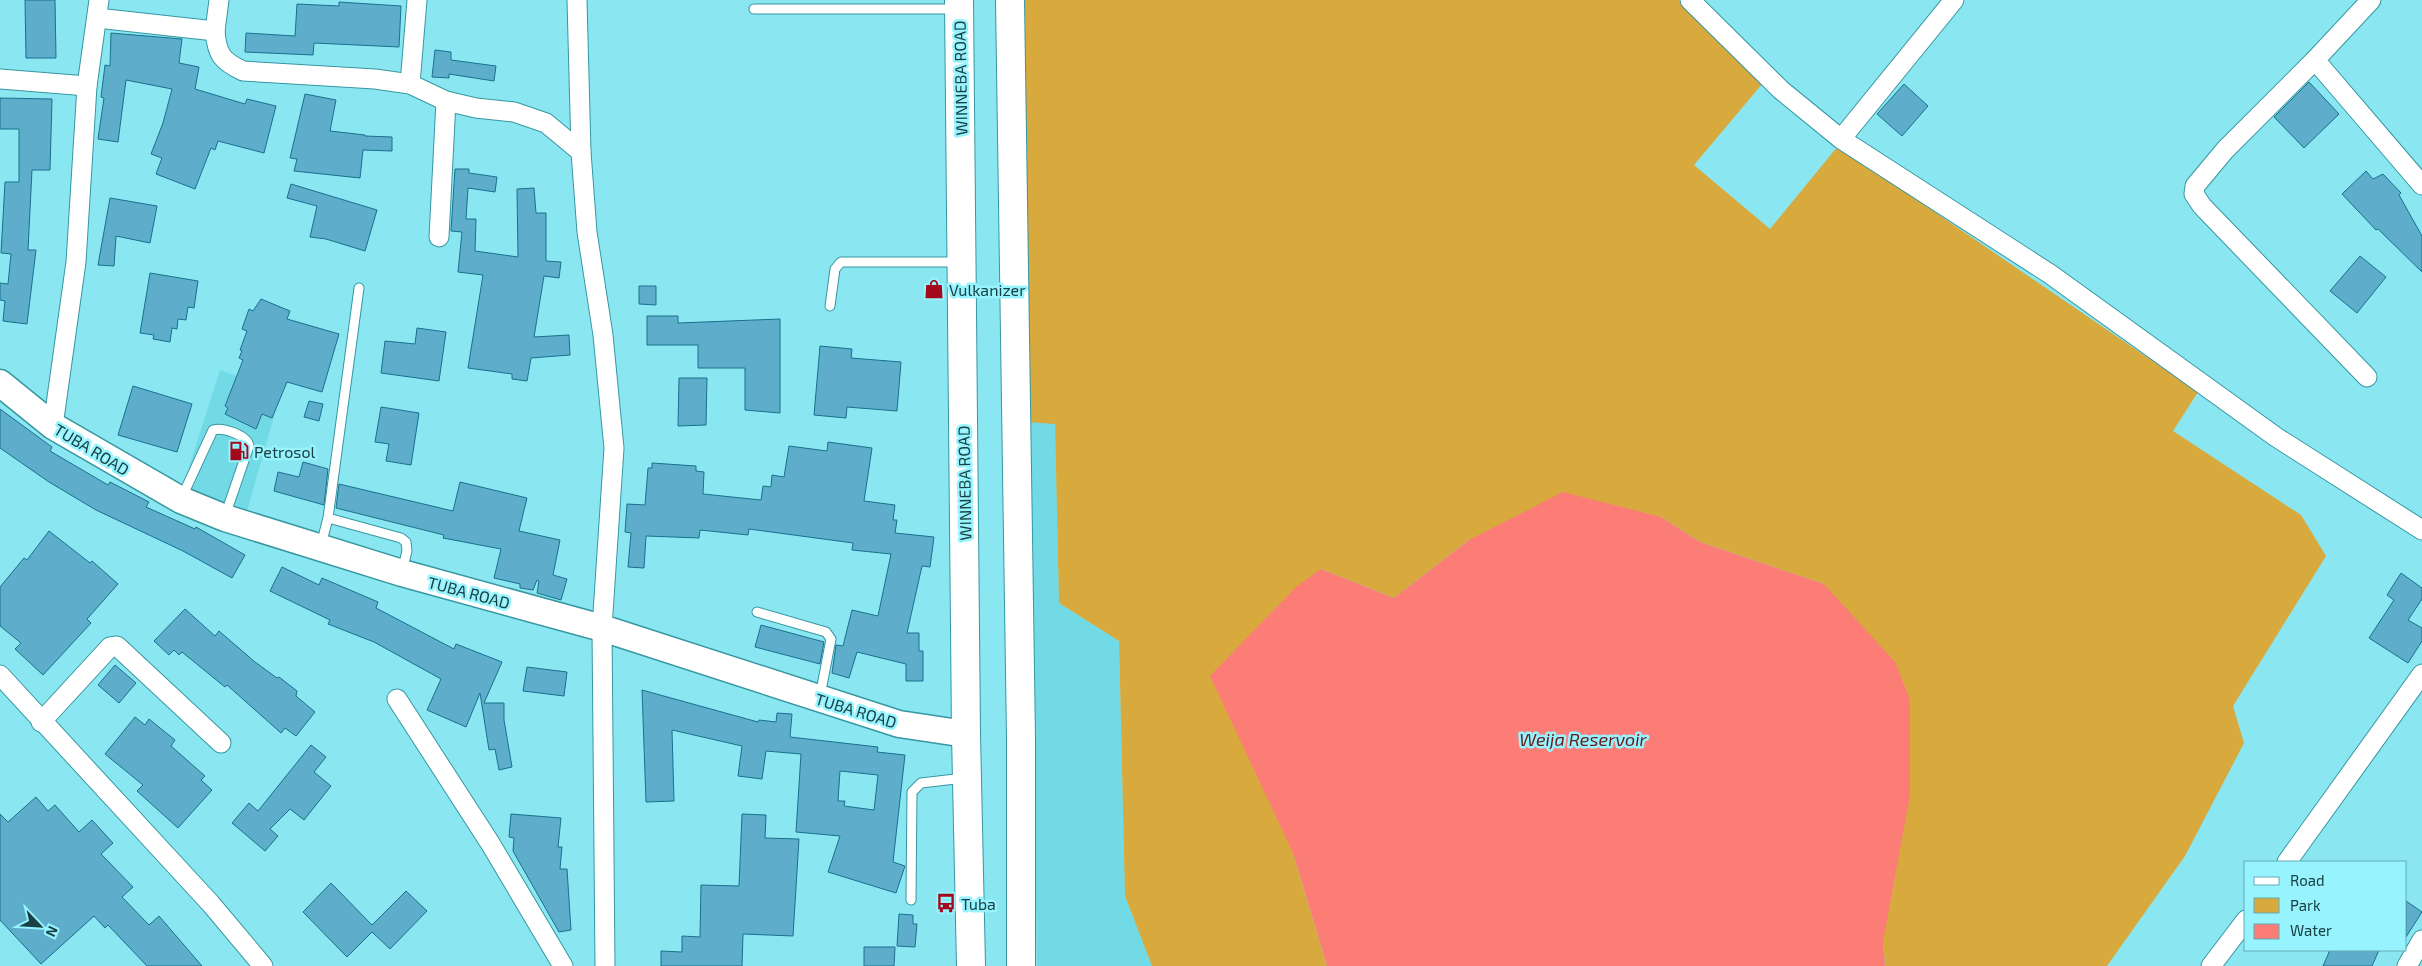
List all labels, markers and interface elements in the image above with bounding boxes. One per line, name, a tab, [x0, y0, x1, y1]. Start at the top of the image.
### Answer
street label: WINNEBA ROAD	[949, 20, 971, 136]
shop icon: Vulkanizer	[923, 278, 945, 300]
place label: Vulkanizer	[949, 280, 1026, 299]
street label: TUBA ROAD	[51, 419, 133, 479]
street label: WINNEBA ROAD	[953, 425, 975, 541]
fuel station icon: Petrosol	[228, 440, 250, 462]
place label: Petrosol	[254, 442, 316, 461]
street label: TUBA ROAD	[426, 572, 512, 612]
street label: TUBA ROAD	[813, 689, 899, 731]
water label: Weija Reservoir	[1519, 728, 1648, 750]
legend	[2244, 861, 2407, 951]
text: Road	[2290, 871, 2325, 889]
bus stop icon: Tuba	[935, 892, 957, 914]
place label: Tuba	[961, 894, 996, 913]
text: Park	[2290, 896, 2321, 914]
north arrow	[15, 901, 65, 951]
text: Water	[2290, 921, 2332, 939]
text: N	[42, 924, 62, 940]

